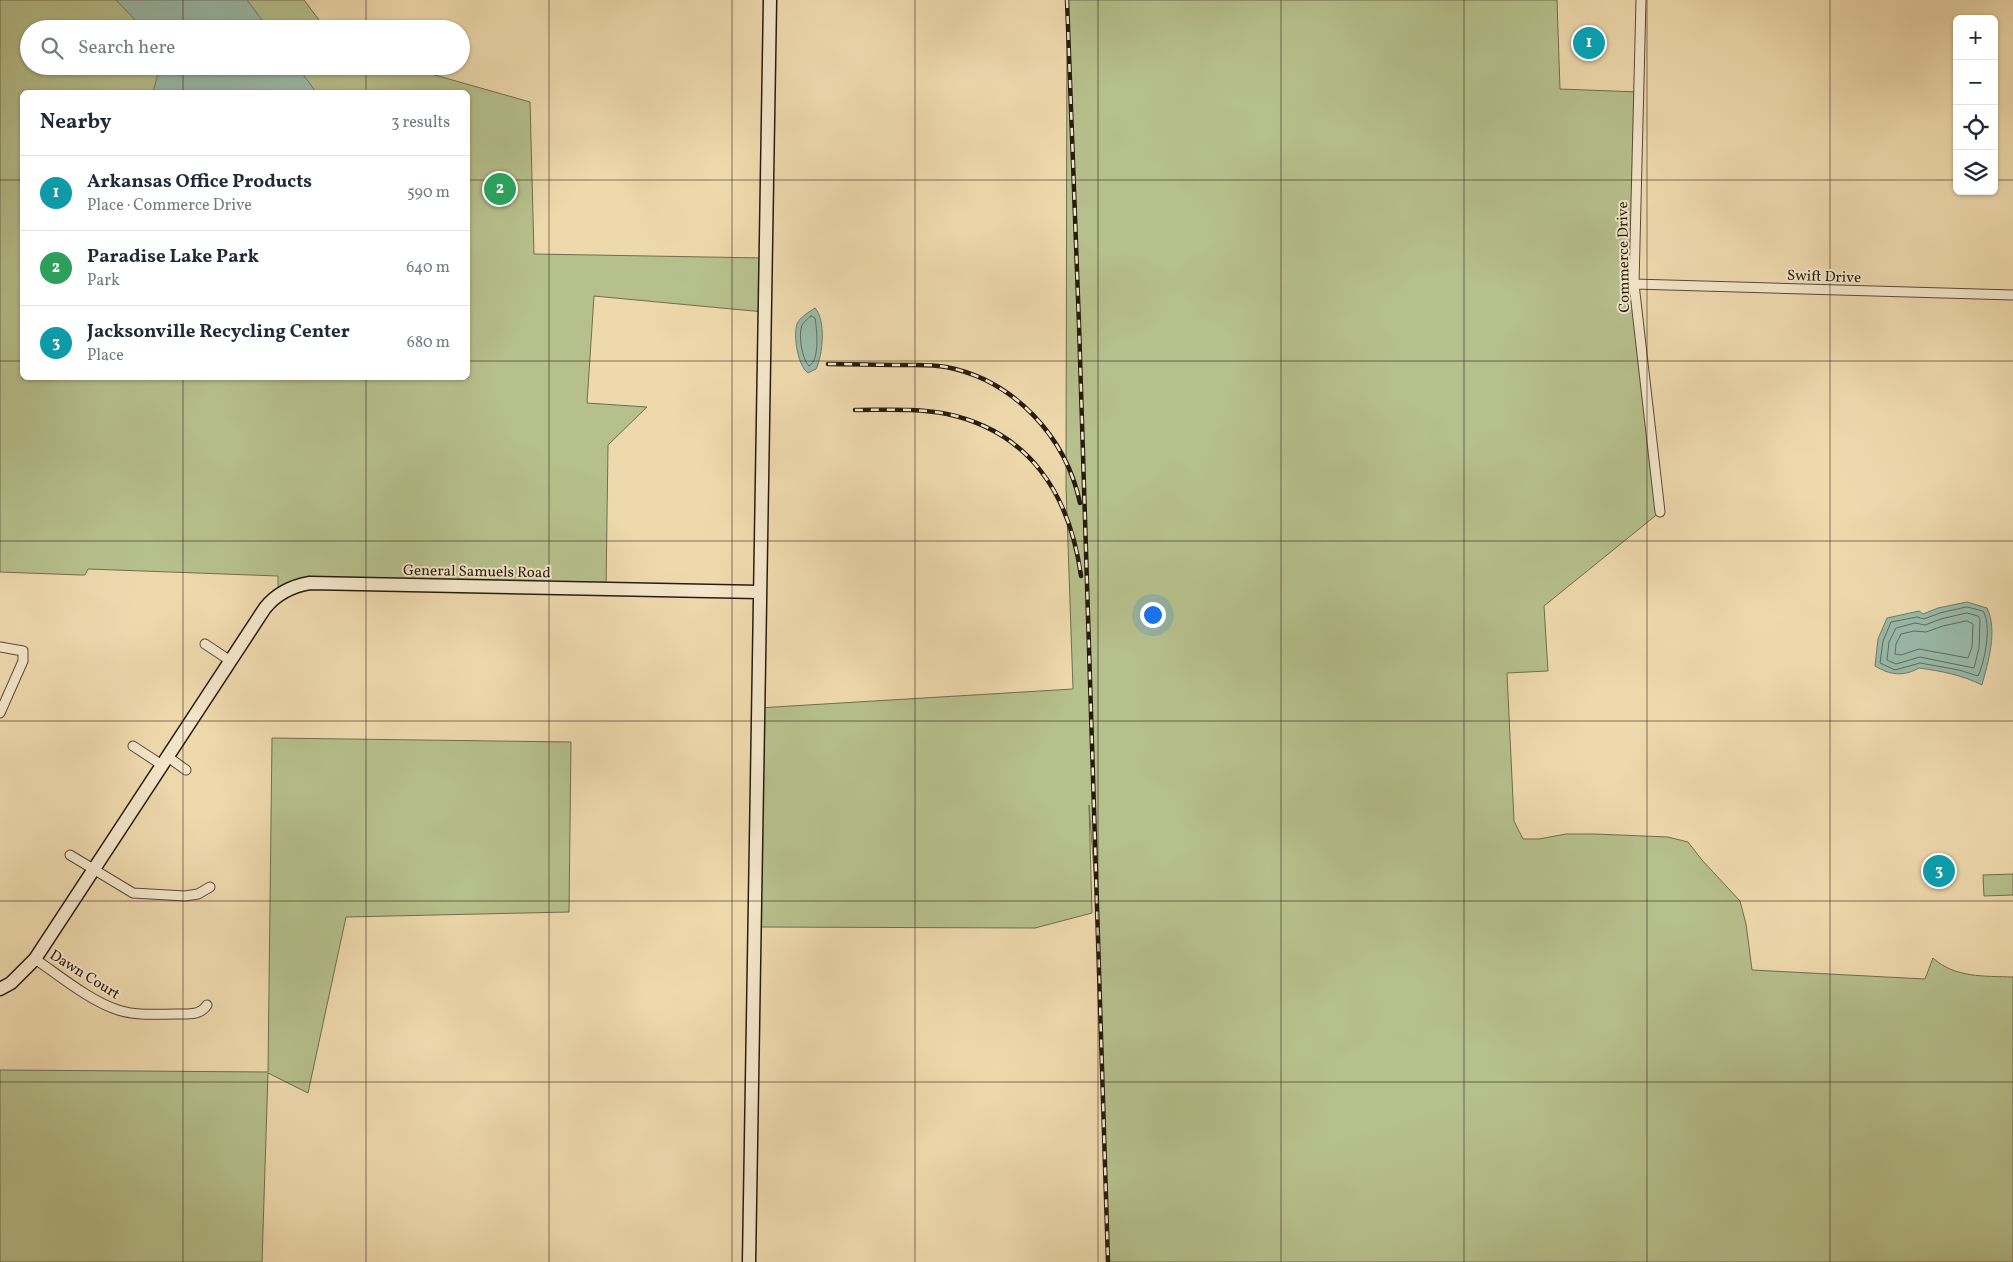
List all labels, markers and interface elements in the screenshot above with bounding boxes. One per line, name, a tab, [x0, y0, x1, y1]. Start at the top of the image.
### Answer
map controls	[1953, 15, 1998, 195]
button: +	[1953, 15, 1998, 60]
search box	[20, 20, 470, 75]
pin: 1	[1573, 24, 1605, 62]
icon: search	[38, 34, 66, 62]
text: Search here	[78, 35, 175, 61]
button: −	[1953, 60, 1998, 105]
button: locate	[1953, 105, 1998, 150]
text: Nearby	[40, 108, 111, 137]
text: 3 results	[391, 112, 450, 134]
button: layers	[1953, 150, 1998, 195]
text: Arkansas Office Products	[87, 169, 312, 195]
pin: 2	[484, 170, 516, 208]
text: 1	[53, 182, 59, 204]
text: 590 m	[407, 182, 450, 204]
text: Place · Commerce Drive	[87, 195, 252, 217]
street label: Commerce Drive	[1613, 201, 1636, 313]
text: Paradise Lake Park	[87, 244, 259, 270]
text: 2	[52, 257, 60, 279]
text: 640 m	[406, 257, 450, 279]
street label: Swift Drive	[1786, 266, 1861, 289]
text: Park	[87, 270, 120, 292]
text: Jacksonville Recycling Center	[87, 319, 350, 345]
text: 3	[52, 332, 60, 354]
text: 680 m	[407, 332, 450, 354]
text: Place	[87, 345, 124, 367]
street label: General Samuels Road	[403, 561, 551, 584]
your location	[1140, 602, 1166, 628]
pin: 3	[1923, 852, 1955, 890]
street label: Dawn Court	[45, 945, 123, 1005]

